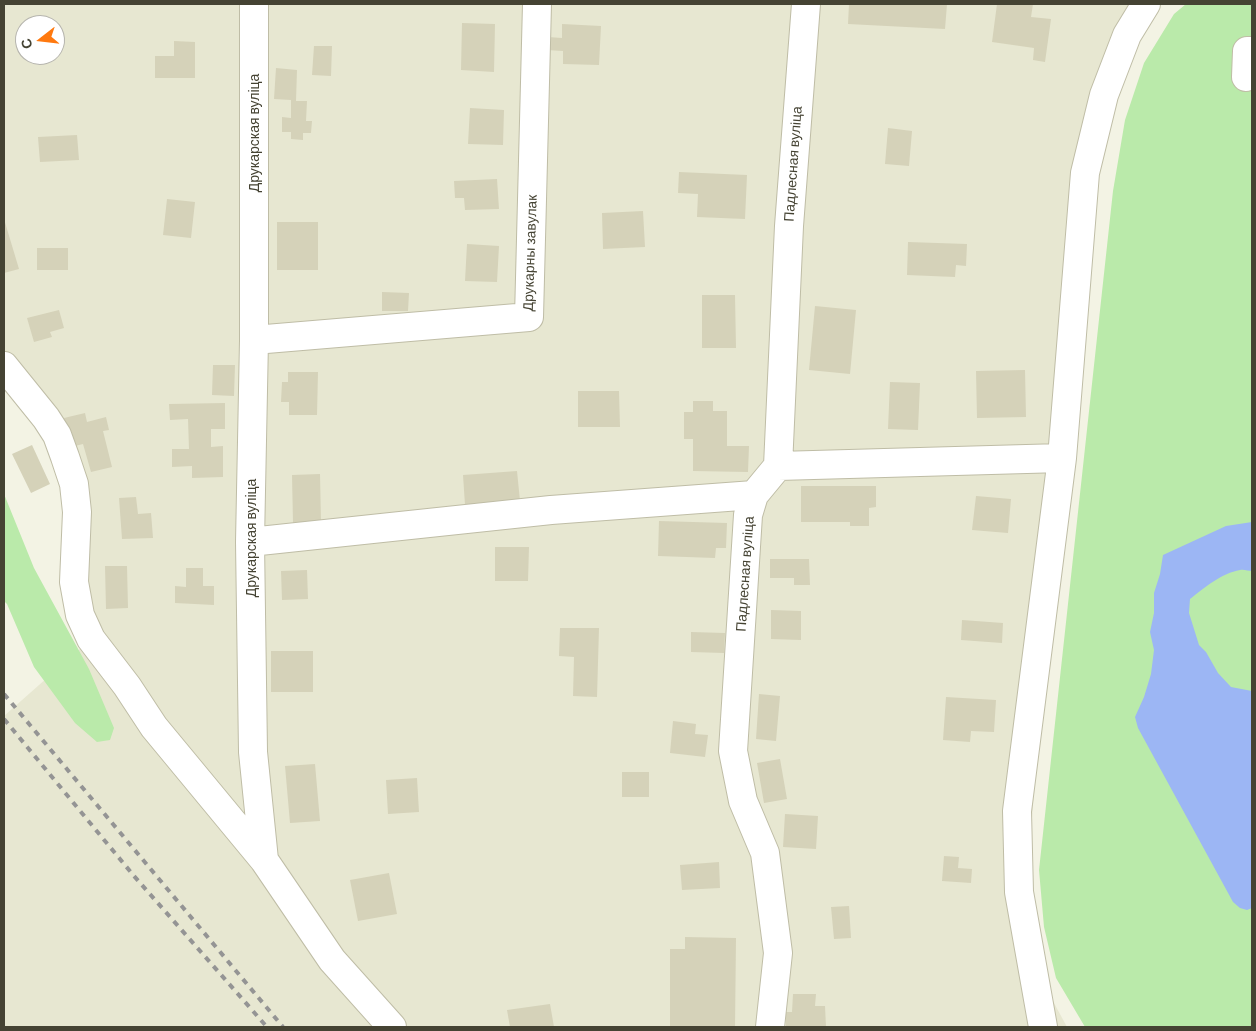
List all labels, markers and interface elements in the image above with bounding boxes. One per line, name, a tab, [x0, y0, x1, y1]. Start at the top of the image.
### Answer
north arrow	[15, 15, 65, 65]
text: С	[16, 37, 36, 51]
street label: Друкарская вуліца	[246, 74, 262, 192]
street label: Падлесная вуліца	[781, 106, 805, 222]
street label: Друкарны завулак	[520, 194, 540, 312]
street label: Друкарская вуліца	[243, 479, 259, 597]
street label: Падлесная вуліца	[733, 516, 757, 632]

